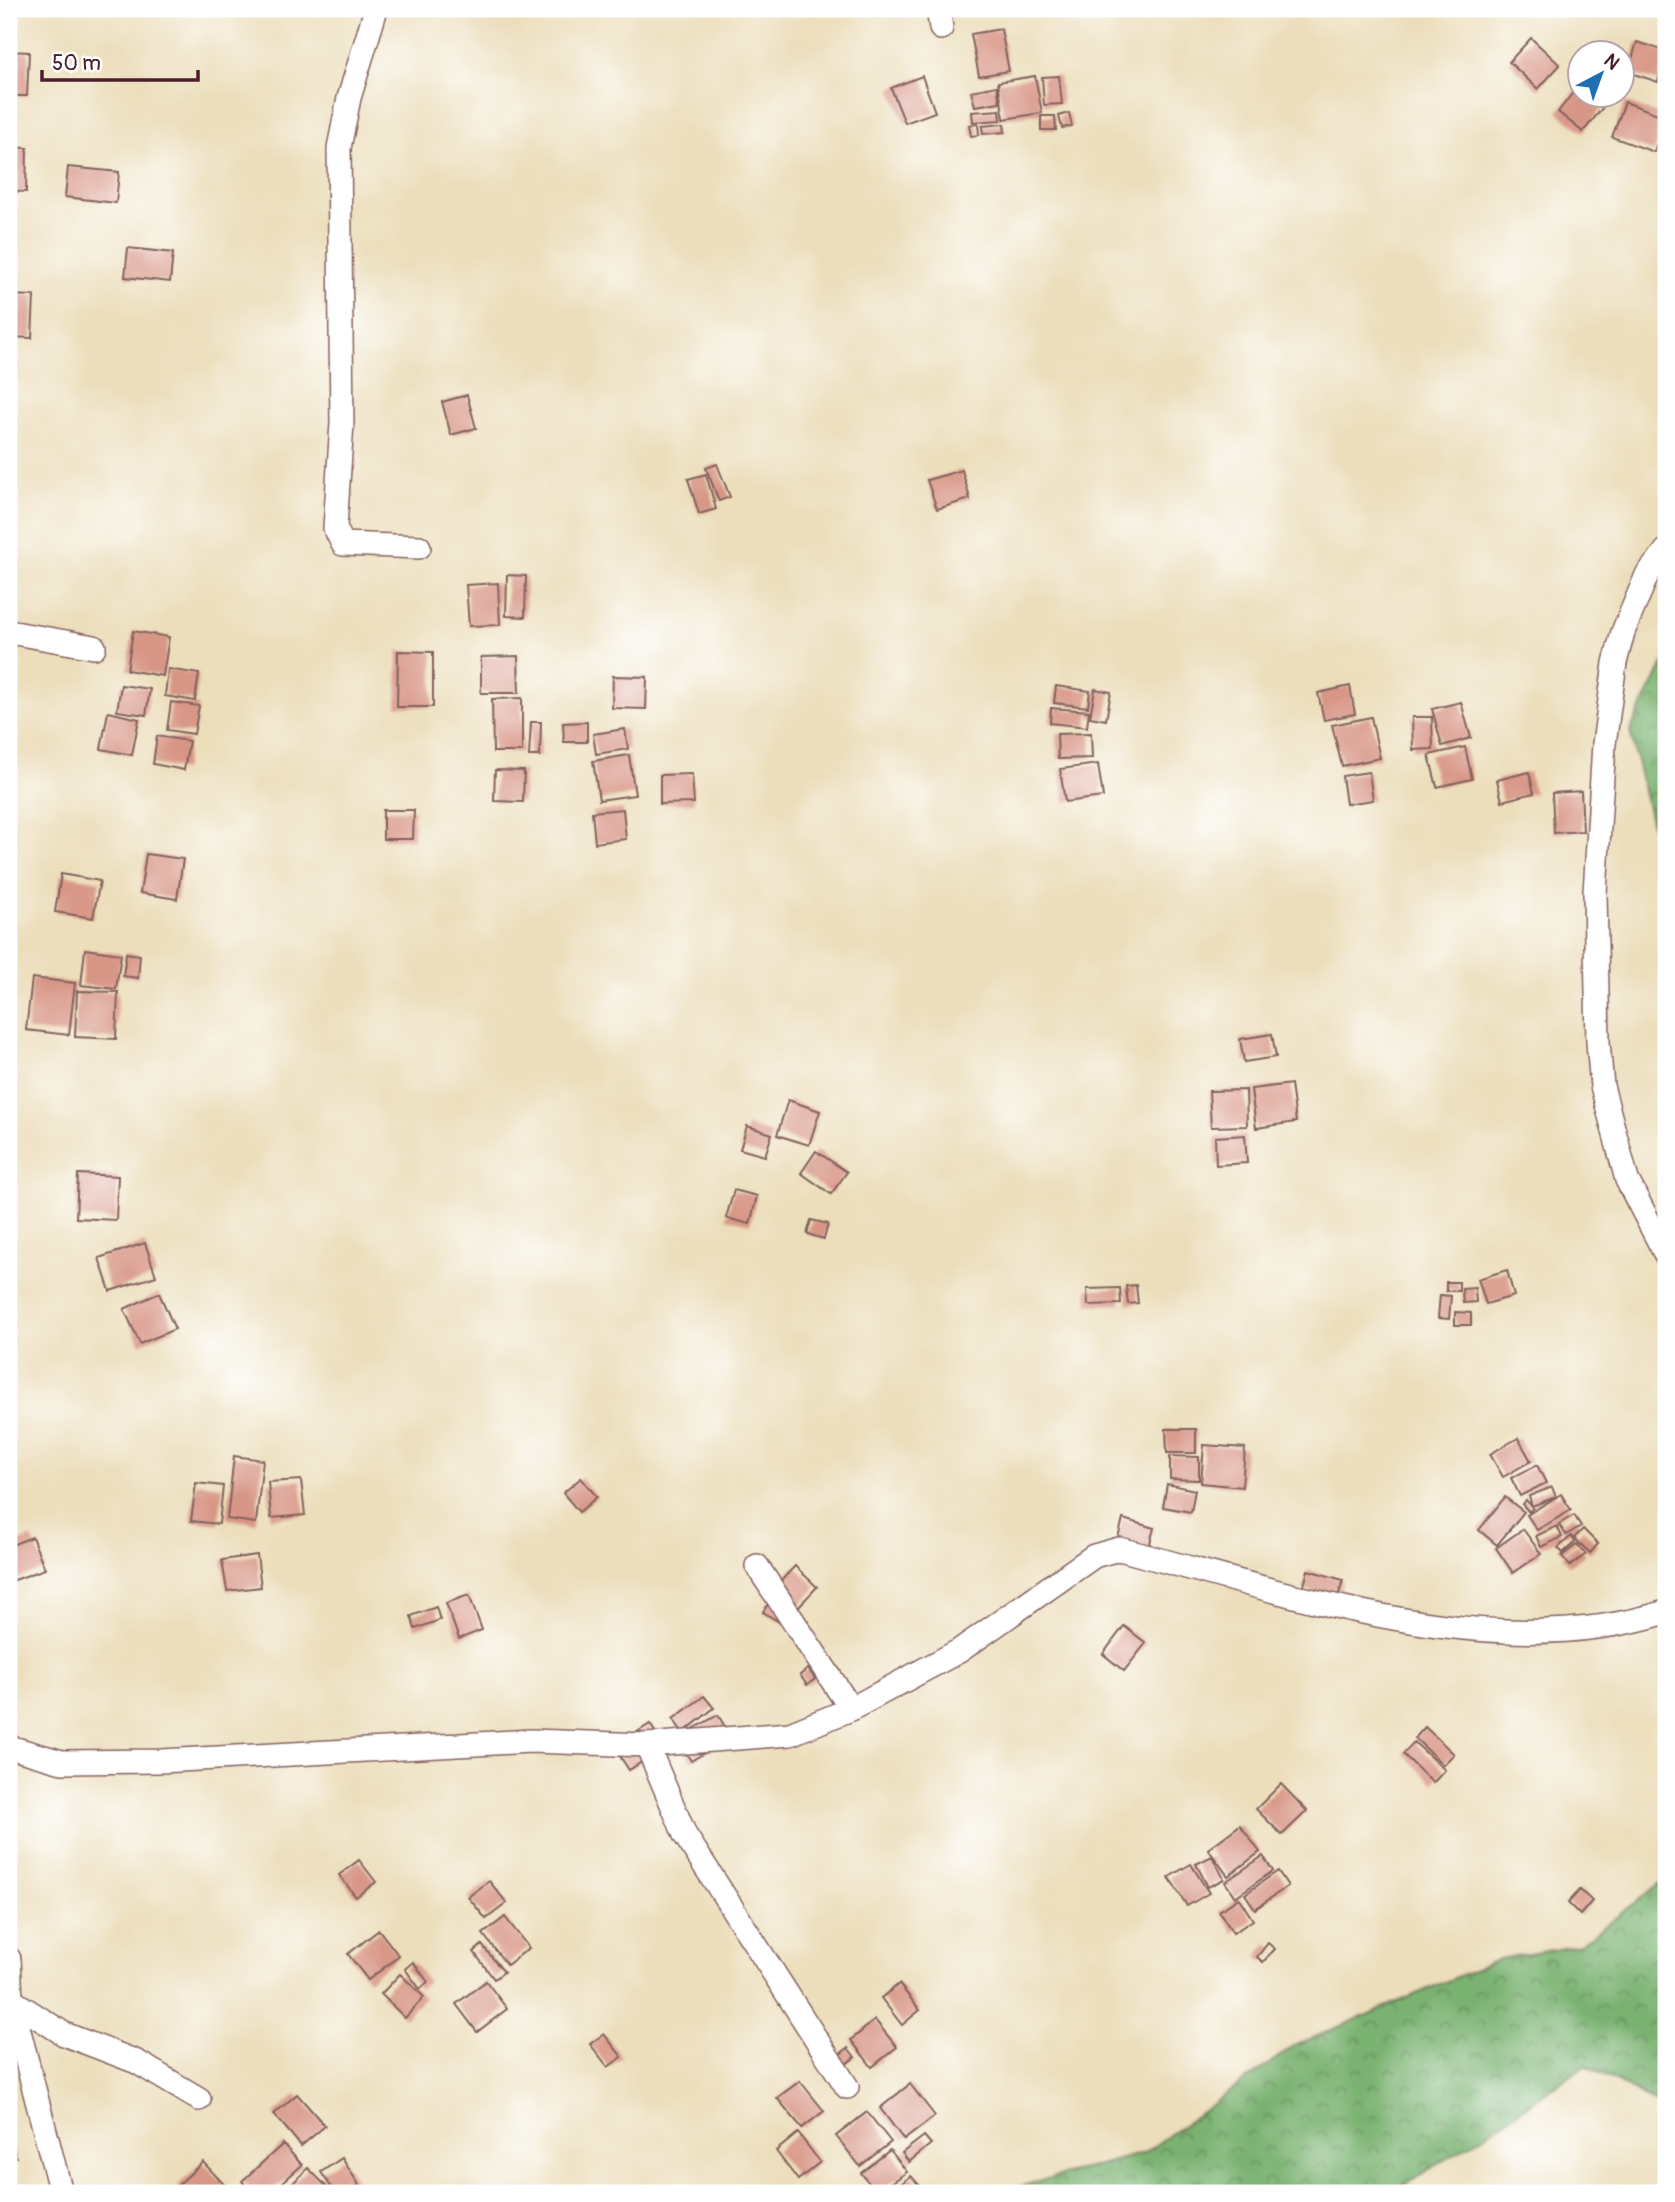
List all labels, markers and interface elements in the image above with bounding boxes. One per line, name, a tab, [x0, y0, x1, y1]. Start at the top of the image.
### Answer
scale bar	[42, 38, 198, 82]
north arrow	[1566, 38, 1636, 108]
text: N	[1599, 49, 1624, 75]
text: 50 m	[52, 50, 101, 77]

